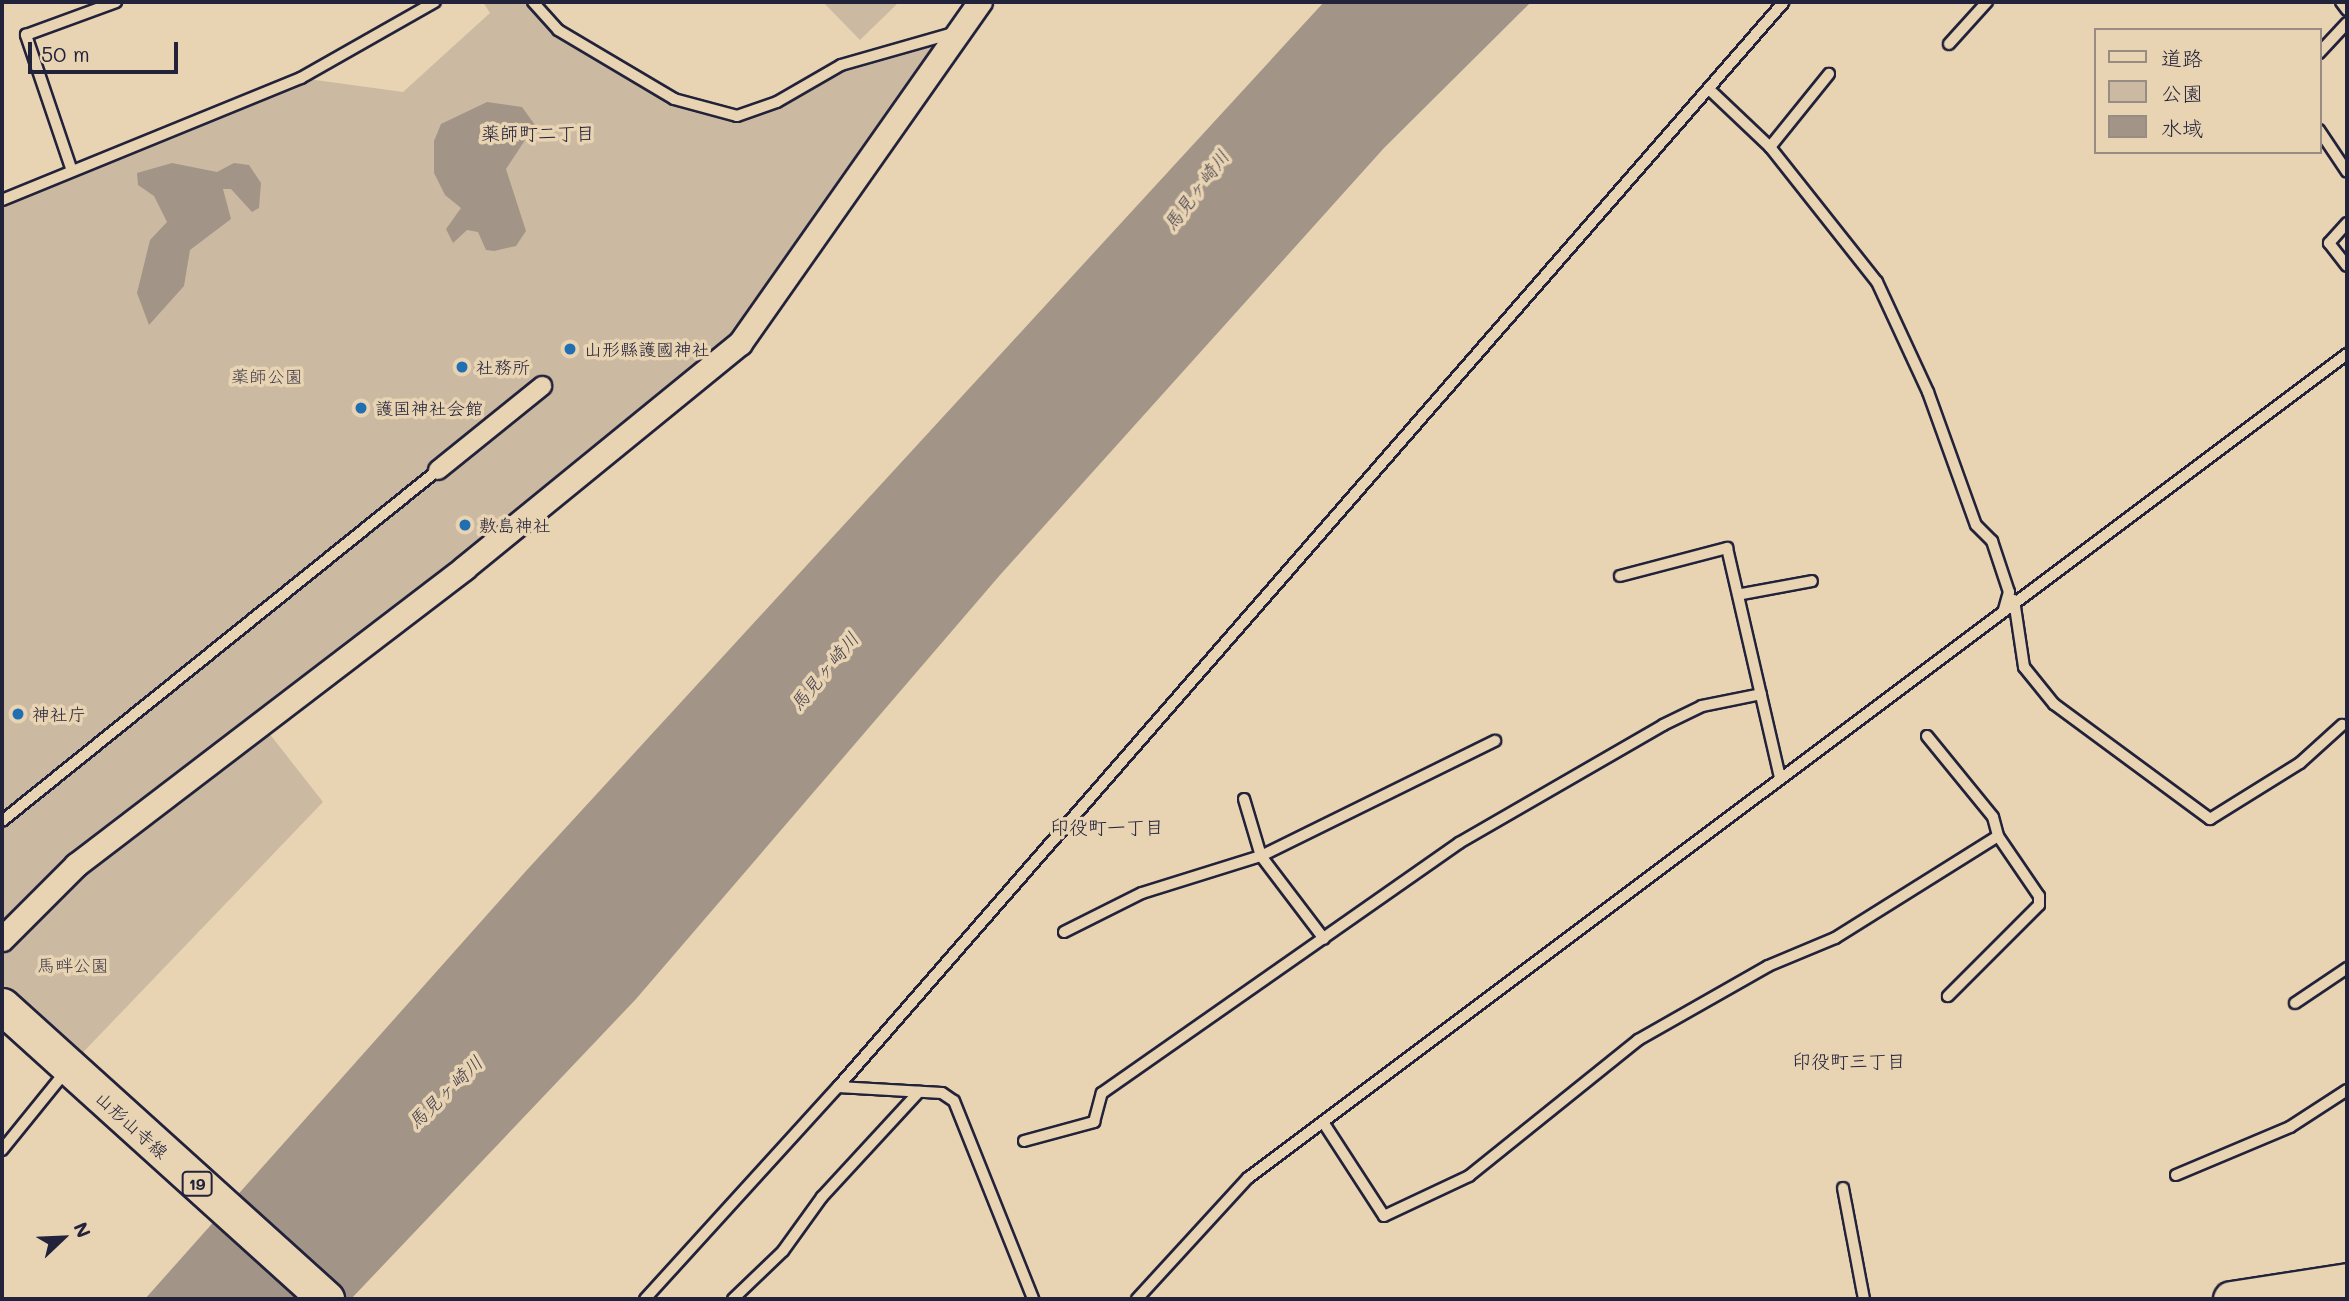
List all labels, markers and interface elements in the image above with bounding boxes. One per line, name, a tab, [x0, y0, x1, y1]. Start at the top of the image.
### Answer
scale bar	[32, 28, 182, 72]
legend	[2094, 28, 2321, 154]
text: 50 m	[41, 40, 90, 67]
text: 道路	[2161, 44, 2203, 71]
text: 公園	[2161, 79, 2203, 106]
text: 水域	[2161, 114, 2203, 141]
district label: 薬師町二丁目	[481, 122, 595, 144]
water label: 馬見ヶ崎川	[1158, 145, 1234, 235]
place label: 山形縣護國神社	[584, 338, 710, 360]
marker: 山形縣護國神社	[562, 341, 578, 357]
place label: 社務所	[476, 356, 530, 378]
marker: 社務所	[454, 359, 470, 375]
park label: 薬師公園	[231, 365, 303, 387]
place label: 護国神社会館	[375, 397, 483, 419]
marker: 護国神社会館	[353, 400, 369, 416]
place label: 敷島神社	[479, 514, 551, 536]
marker: 敷島神社	[457, 517, 473, 533]
water label: 馬見ヶ崎川	[785, 627, 863, 715]
place label: 神社庁	[32, 703, 86, 725]
marker: 神社庁	[10, 706, 26, 722]
district label: 印役町一丁目	[1050, 816, 1164, 838]
park label: 馬畔公園	[37, 954, 109, 976]
district label: 印役町三丁目	[1792, 1050, 1906, 1072]
water label: 馬見ヶ崎川	[403, 1051, 487, 1133]
street label: 山形山寺線	[91, 1087, 173, 1163]
road number: 19	[181, 1172, 213, 1196]
north arrow	[28, 1203, 98, 1273]
text: N	[68, 1218, 97, 1241]

